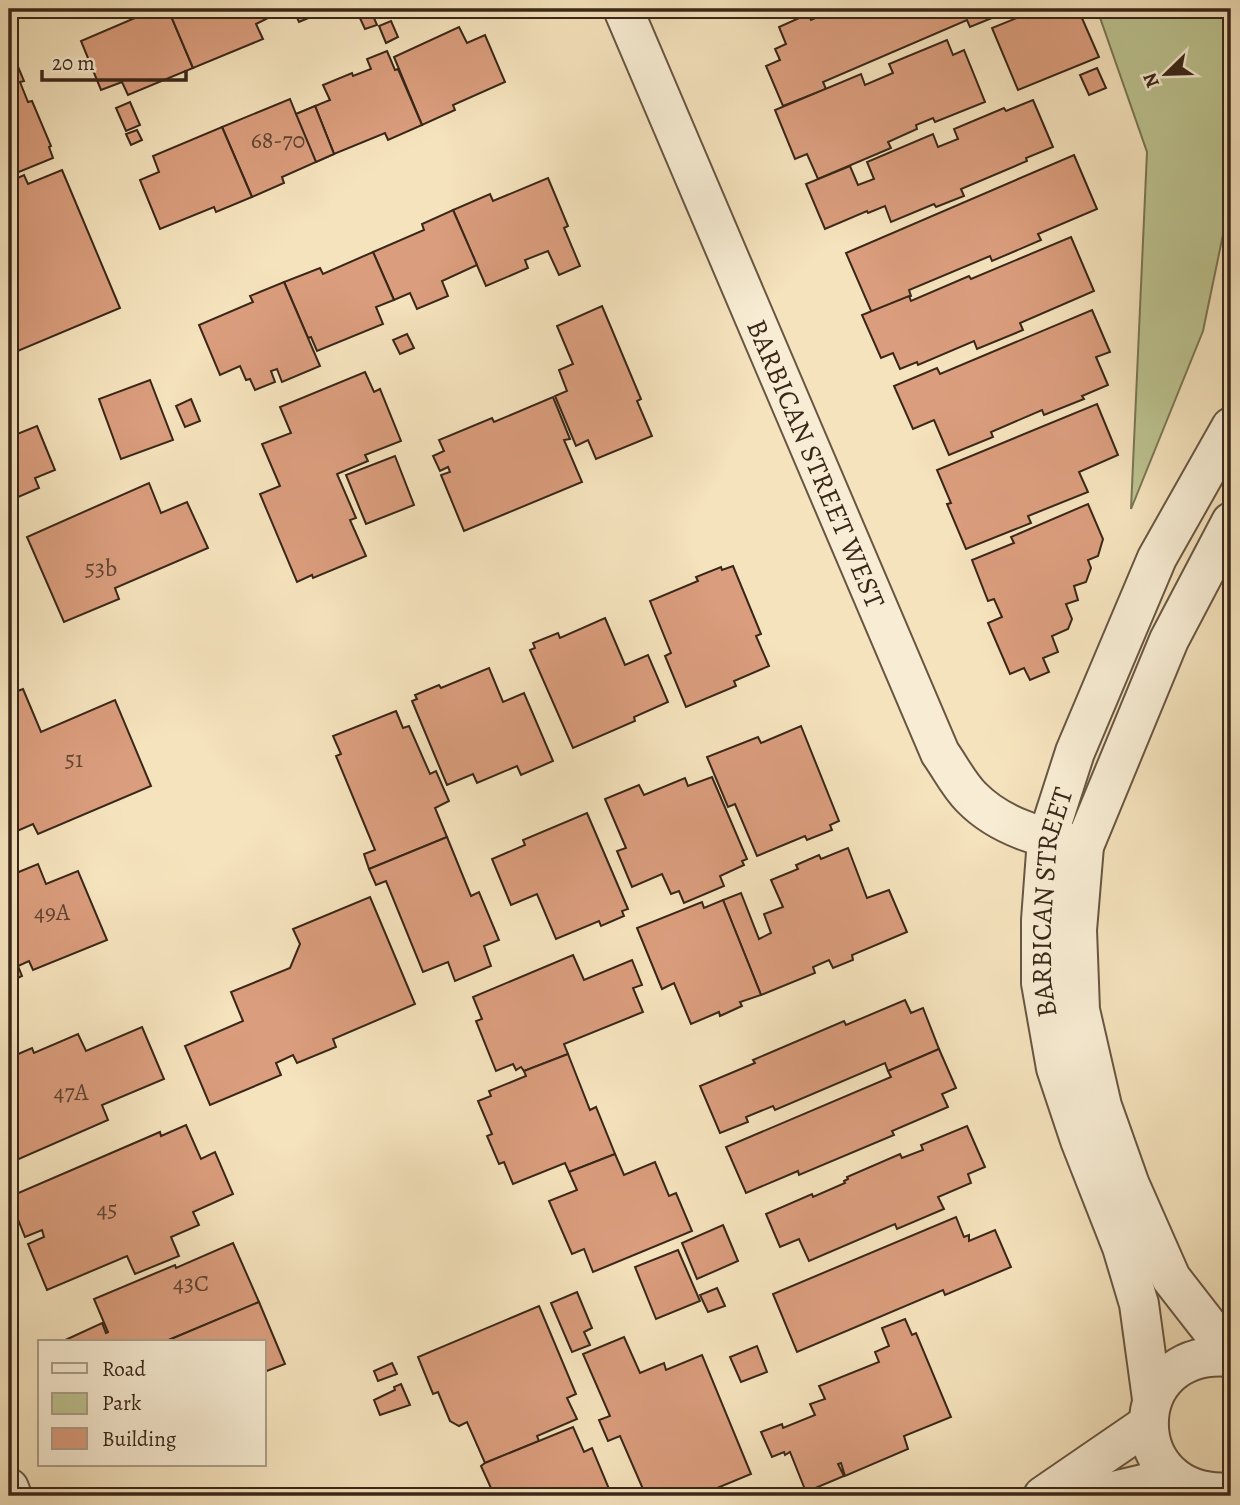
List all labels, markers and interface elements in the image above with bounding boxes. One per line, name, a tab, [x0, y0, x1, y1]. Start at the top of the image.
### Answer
scale bar	[42, 38, 186, 82]
north arrow	[1132, 38, 1202, 108]
text: 20 m	[52, 49, 95, 77]
text: N	[1137, 69, 1166, 92]
house number: 68-70	[251, 124, 305, 156]
street label: BARBICAN STREET WEST	[737, 314, 894, 614]
house number: 53b	[85, 552, 117, 584]
house number: 51	[65, 743, 83, 775]
street label: BARBICAN STREET	[1023, 783, 1082, 1020]
house number: 49A	[34, 896, 71, 928]
house number: 47A	[54, 1076, 89, 1108]
house number: 45	[96, 1193, 118, 1225]
house number: 43C	[173, 1267, 209, 1299]
legend	[38, 1340, 266, 1466]
text: Road	[102, 1355, 146, 1383]
text: Park	[102, 1389, 142, 1417]
text: Building	[102, 1425, 177, 1453]

